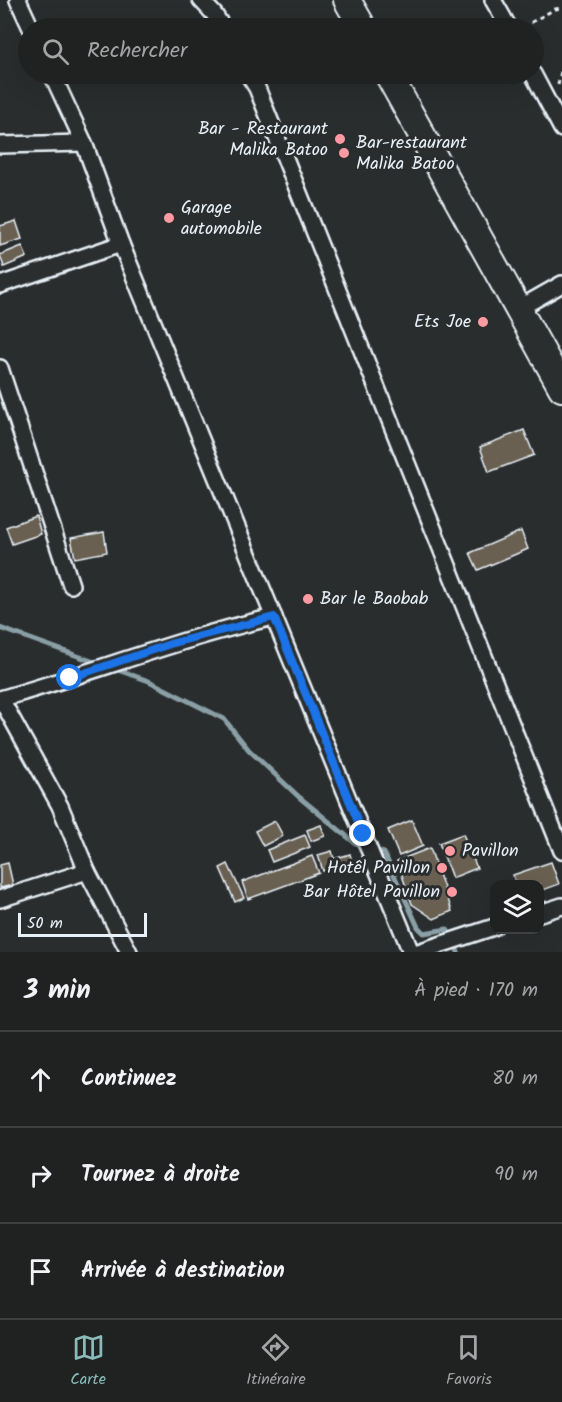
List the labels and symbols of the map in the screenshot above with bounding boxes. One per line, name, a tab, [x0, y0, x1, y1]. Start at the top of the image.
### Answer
place label: Bar - Restaurant Malika Batoo	[198, 115, 329, 165]
place label: Bar-restaurant Malika Batoo	[356, 129, 468, 179]
marker: Bar - Restaurant Malika Batoo	[333, 132, 347, 146]
marker: Bar-restaurant Malika Batoo	[337, 146, 351, 160]
place label: Garage automobile	[181, 194, 262, 244]
marker: Garage automobile	[162, 211, 176, 225]
place label: Ets Joe	[414, 308, 471, 337]
marker: Ets Joe	[476, 315, 490, 329]
place label: Bar le Baobab	[320, 585, 429, 614]
marker: Bar le Baobab	[301, 592, 315, 606]
route start	[56, 664, 82, 690]
route end	[349, 820, 375, 846]
place label: Pavillon	[462, 837, 519, 866]
marker: Pavillon	[443, 844, 457, 858]
place label: Hotêl Pavillon	[327, 854, 430, 883]
marker: Hotêl Pavillon	[435, 861, 449, 875]
place label: Bar Hôtel Pavillon	[303, 878, 440, 907]
marker: Bar Hôtel Pavillon	[445, 885, 459, 899]
scale bar	[18, 910, 147, 938]

